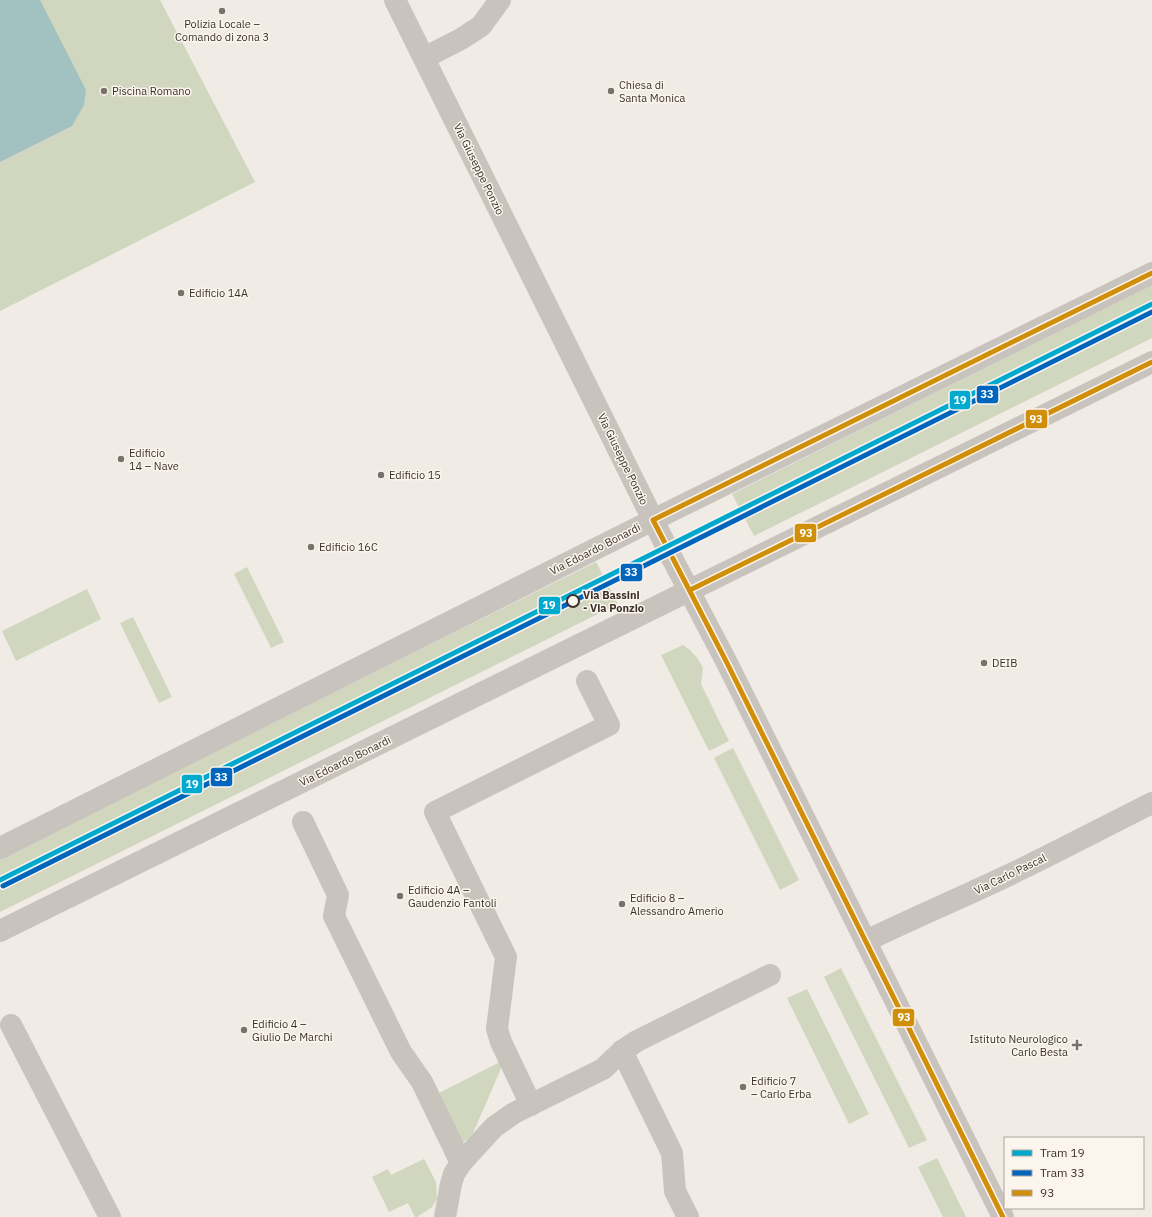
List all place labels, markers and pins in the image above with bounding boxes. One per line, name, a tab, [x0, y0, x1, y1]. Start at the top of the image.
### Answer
marker: Polizia Locale – Comando di zona 3	[217, 6, 227, 16]
place label: Polizia Locale – Comando di zona 3	[175, 17, 269, 44]
place label: Chiesa di Santa Monica	[619, 78, 685, 105]
place label: Piscina Romano	[112, 84, 191, 98]
marker: Piscina Romano	[99, 86, 109, 96]
marker: Chiesa di Santa Monica	[606, 86, 616, 96]
place label: Edificio 14A	[189, 286, 248, 300]
marker: Edificio 14A	[176, 288, 186, 298]
place label: Edificio 14 – Nave	[129, 446, 179, 473]
marker: Edificio 14 – Nave	[116, 454, 126, 464]
place label: Edificio 15	[389, 468, 441, 482]
marker: Edificio 15	[376, 470, 386, 480]
place label: Edificio 16C	[319, 540, 378, 554]
marker: Edificio 16C	[306, 542, 316, 552]
place label: Via Bassini - Via Ponzio	[583, 588, 644, 615]
marker: Via Bassini - Via Ponzio	[566, 594, 580, 608]
place label: DEIB	[992, 656, 1017, 670]
marker: DEIB	[979, 658, 989, 668]
place label: Edificio 4A – Gaudenzio Fantoli	[408, 883, 497, 910]
marker: Edificio 4A – Gaudenzio Fantoli	[395, 891, 405, 901]
place label: Edificio 8 – Alessandro Amerio	[630, 891, 724, 918]
marker: Edificio 8 – Alessandro Amerio	[617, 899, 627, 909]
place label: Edificio 4 – Giulio De Marchi	[252, 1017, 332, 1044]
marker: Edificio 4 – Giulio De Marchi	[239, 1025, 249, 1035]
place label: Istituto Neurologico Carlo Besta	[969, 1032, 1068, 1059]
marker: Istituto Neurologico Carlo Besta	[1071, 1039, 1083, 1051]
place label: Edificio 7 – Carlo Erba	[751, 1074, 811, 1101]
marker: Edificio 7 – Carlo Erba	[738, 1082, 748, 1092]

